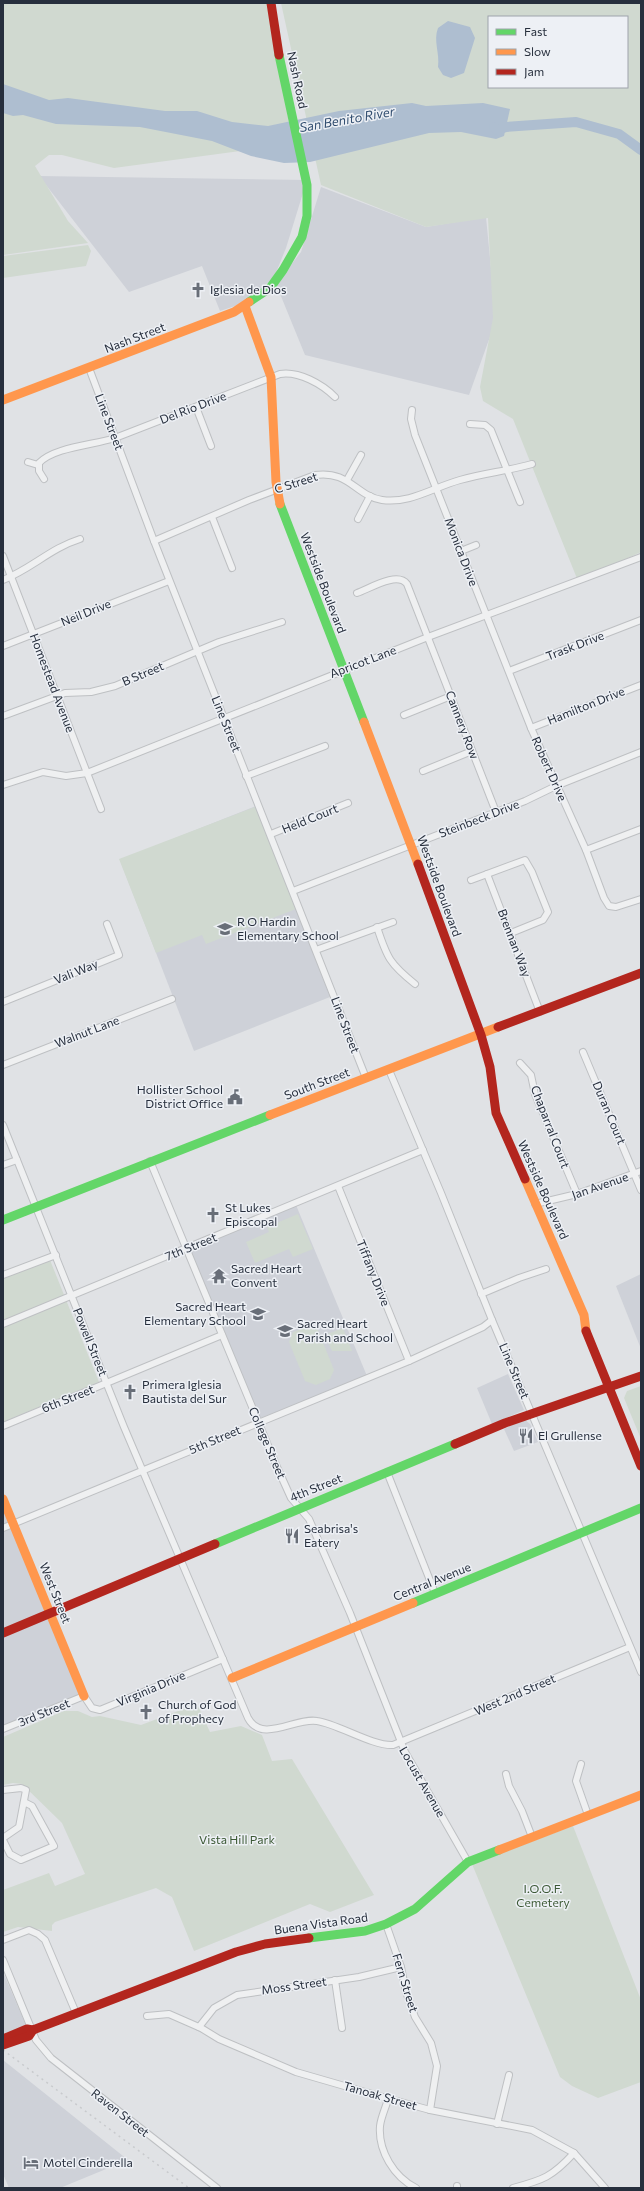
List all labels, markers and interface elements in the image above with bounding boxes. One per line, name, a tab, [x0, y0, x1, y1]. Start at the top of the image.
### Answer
legend	[488, 16, 628, 88]
text: Fast	[524, 24, 547, 38]
text: Slow	[524, 44, 551, 58]
street label: Nash Road	[285, 50, 311, 110]
text: Jam	[524, 64, 544, 79]
water label: San Benito River	[298, 103, 397, 135]
church icon: Iglesia de Dios	[189, 281, 207, 299]
place label: Iglesia de Dios	[210, 282, 286, 296]
street label: Nash Street	[102, 319, 167, 355]
street label: Del Rio Drive	[157, 388, 228, 426]
street label: Line Street	[93, 391, 127, 452]
street label: C Street	[272, 469, 319, 496]
street label: Monica Drive	[442, 515, 481, 588]
street label: Westside Boulevard	[298, 530, 350, 635]
street label: Neil Drive	[59, 596, 113, 628]
street label: Trask Drive	[544, 628, 606, 663]
street label: Homestead Avenue	[28, 631, 78, 734]
street label: Apricot Lane	[328, 642, 398, 680]
street label: B Street	[120, 658, 166, 688]
street label: Hamilton Drive	[545, 683, 626, 727]
street label: Cannery Row	[443, 688, 483, 761]
street label: Line Street	[209, 693, 245, 754]
street label: Robert Drive	[529, 734, 570, 803]
street label: Steinbeck Drive	[436, 796, 521, 840]
street label: Held Court	[279, 800, 340, 836]
street label: Westside Boulevard	[415, 833, 465, 938]
street label: Brennan Way	[496, 907, 534, 979]
place label: R O Hardin Elementary School	[237, 914, 339, 942]
school or university icon: R O Hardin Elementary School	[216, 920, 234, 938]
street label: Vali Way	[52, 956, 100, 986]
street label: Line Street	[329, 994, 363, 1055]
street label: Walnut Lane	[52, 1012, 121, 1050]
street label: South Street	[282, 1064, 351, 1102]
street label: Duran Court	[590, 1079, 630, 1146]
place label: Hollister School District Office	[137, 1082, 223, 1110]
street label: Chaparral Court	[529, 1083, 573, 1170]
public building icon: Hollister School District Office	[226, 1088, 244, 1106]
street label: Westside Boulevard	[516, 1138, 572, 1241]
street label: Jan Avenue	[570, 1169, 630, 1202]
place label: St Lukes Episcopal	[225, 1200, 277, 1228]
church icon: St Lukes Episcopal	[204, 1206, 222, 1224]
street label: 7th Street	[163, 1229, 219, 1263]
street label: Tiffany Drive	[354, 1237, 394, 1308]
place label: Sacred Heart Convent	[231, 1261, 302, 1289]
temple icon: Sacred Heart Convent	[210, 1267, 228, 1285]
place label: Sacred Heart Elementary School	[144, 1299, 246, 1327]
street label: Powell Street	[71, 1305, 111, 1378]
school or university icon: Sacred Heart Elementary School	[249, 1305, 267, 1323]
place label: Sacred Heart Parish and School	[297, 1316, 393, 1344]
school or university icon: Sacred Heart Parish and School	[276, 1322, 294, 1340]
street label: Line Street	[497, 1341, 533, 1401]
place label: Primera Iglesia Bautista del Sur	[142, 1377, 227, 1405]
street label: 6th Street	[39, 1381, 96, 1415]
church icon: Primera Iglesia Bautista del Sur	[121, 1383, 139, 1401]
street label: College Street	[246, 1405, 289, 1481]
street label: 5th Street	[187, 1422, 243, 1456]
restaurant icon: El Grullense	[517, 1427, 535, 1445]
place label: El Grullense	[538, 1428, 602, 1442]
street label: 4th Street	[287, 1470, 344, 1504]
place label: Seabrisa's Eatery	[304, 1521, 358, 1549]
restaurant icon: Seabrisa's Eatery	[283, 1527, 301, 1545]
street label: Central Avenue	[391, 1559, 473, 1603]
street label: West Street	[37, 1560, 74, 1625]
street label: Virginia Drive	[114, 1667, 187, 1709]
street label: West 2nd Street	[472, 1671, 557, 1718]
street label: 3rd Street	[16, 1695, 72, 1729]
place label: Church of God of Prophecy	[158, 1697, 237, 1725]
church icon: Church of God of Prophecy	[137, 1703, 155, 1721]
street label: Locust Avenue	[397, 1744, 449, 1819]
park label: Vista Hill Park	[199, 1832, 275, 1846]
park label: I.O.O.F. Cemetery	[516, 1881, 570, 1909]
street label: Buena Vista Road	[273, 1909, 369, 1937]
street label: Fern Street	[390, 1952, 422, 2014]
street label: Moss Street	[260, 1974, 327, 1997]
street label: Tanoak Street	[342, 2078, 419, 2112]
street label: Raven Street	[89, 2085, 152, 2139]
hotel icon: Motel Cinderella	[22, 2154, 40, 2172]
place label: Motel Cinderella	[43, 2155, 133, 2169]

